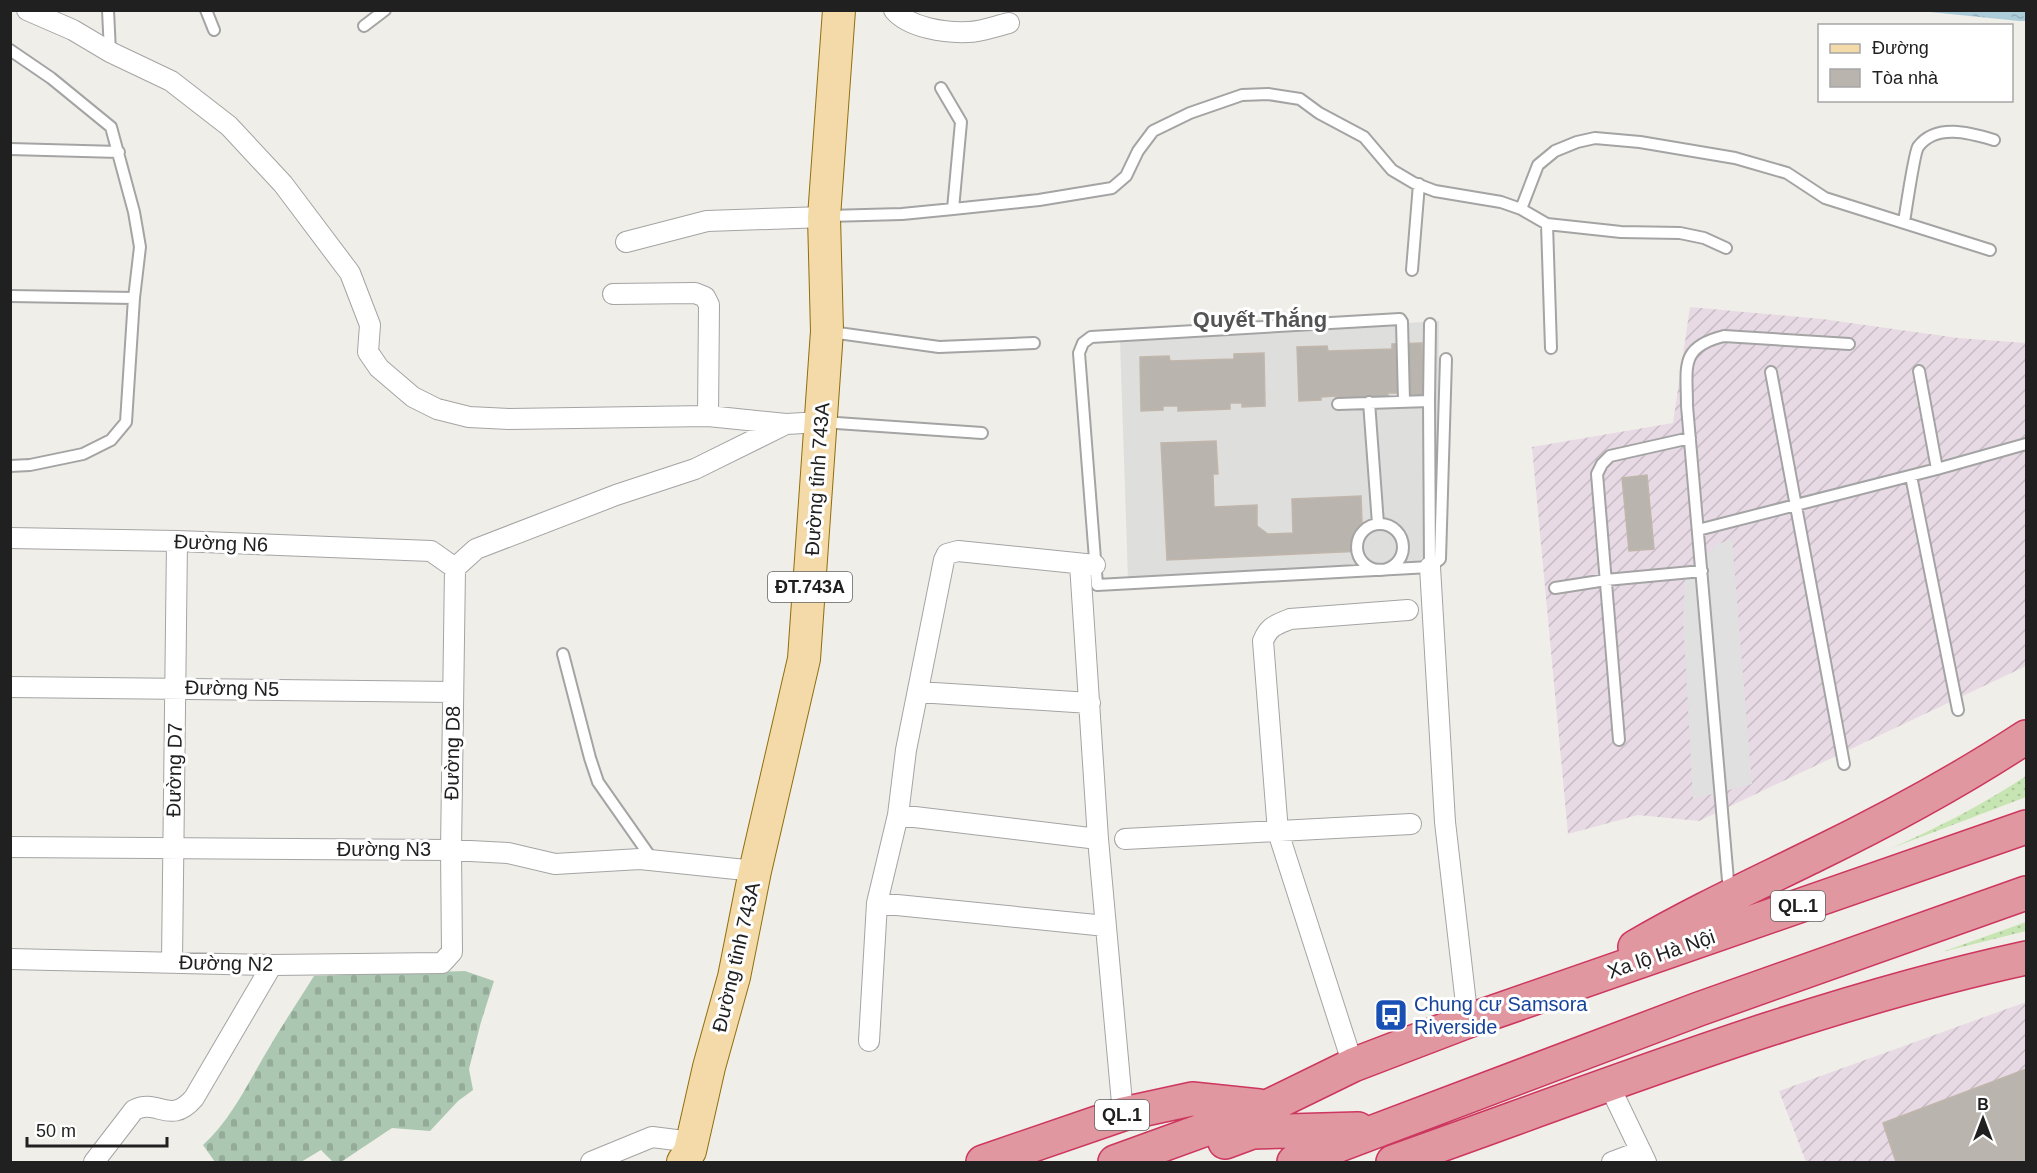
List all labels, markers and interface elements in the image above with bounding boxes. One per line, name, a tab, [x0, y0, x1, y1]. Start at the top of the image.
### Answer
legend	[1818, 24, 2013, 102]
text: Đường	[1872, 38, 1929, 58]
text: Tòa nhà	[1872, 68, 1939, 88]
district label: Quyết Thắng	[1193, 307, 1327, 332]
street label: Đường tỉnh 743A	[801, 401, 833, 556]
street label: Đường N6	[173, 530, 269, 556]
road number: ĐT.743A	[768, 572, 852, 602]
street label: Đường N5	[185, 676, 279, 700]
street label: Đường D8	[440, 706, 464, 800]
street label: Đường D7	[162, 723, 186, 817]
street label: Đường N3	[337, 838, 431, 860]
street label: Đường tỉnh 743A	[708, 879, 764, 1034]
road number: QL.1	[1771, 891, 1825, 921]
street label: Xa lộ Hà Nội	[1604, 925, 1718, 983]
street label: Đường N2	[179, 951, 273, 975]
place label: Chung cư Samsora Riverside	[1414, 993, 1588, 1038]
bus stop icon: Chung cư Samsora Riverside	[1373, 997, 1409, 1033]
north arrow	[1953, 1089, 2013, 1149]
text: B	[1977, 1096, 1989, 1113]
road number: QL.1	[1095, 1100, 1149, 1130]
scale bar	[27, 1110, 166, 1148]
text: 50 m	[36, 1121, 76, 1141]

